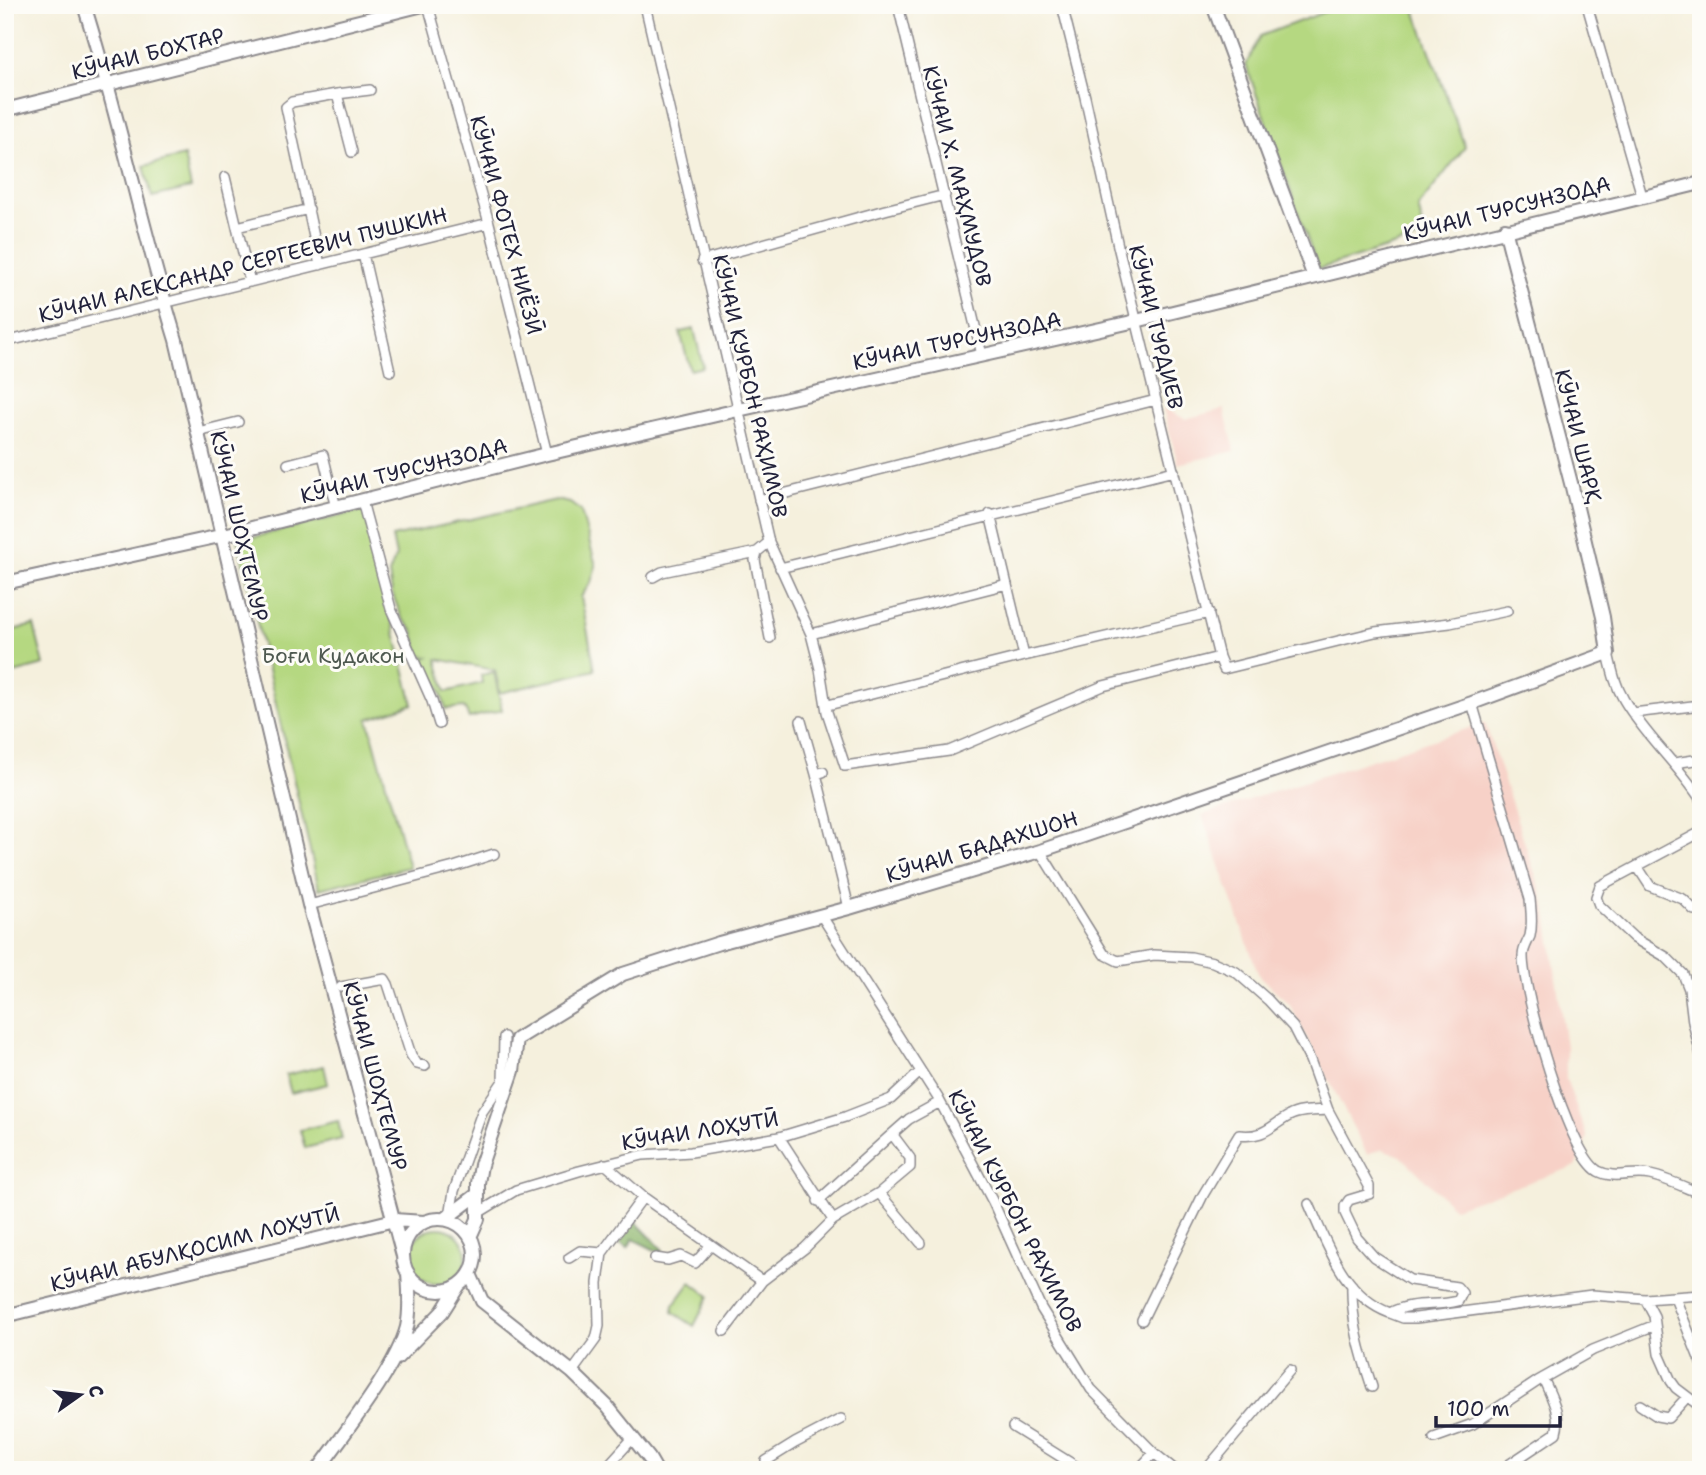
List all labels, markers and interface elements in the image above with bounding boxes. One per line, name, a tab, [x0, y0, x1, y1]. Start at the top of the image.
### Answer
street label: КӮЧАИ БОХТАР	[69, 21, 227, 87]
street label: КӮЧАИ Х. МАҲМУДОВ	[916, 63, 998, 289]
street label: КӮЧАИ ФОТЕХ НИЁЗӢ	[463, 112, 549, 338]
street label: КӮЧАИ ТУРСУНЗОДА	[1401, 170, 1613, 248]
street label: КӮЧАИ АЛЕКСАНДР СЕРГЕЕВИЧ ПУШКИН	[36, 201, 450, 329]
street label: КӮЧАИ ТУРДИЕВ	[1122, 242, 1190, 412]
street label: КӮЧАИ ҚУРБОН РАҲИМОВ	[706, 251, 794, 521]
street label: КӮЧАИ ТУРСУНЗОДА	[850, 305, 1064, 377]
street label: КӮЧАИ ШАРҚ	[1548, 366, 1608, 506]
street label: КӮЧАИ ШОҲТЕМУР	[203, 428, 275, 624]
street label: КӮЧАИ ТУРСУНЗОДА	[298, 432, 510, 510]
park label: Боғи Кудакон	[262, 642, 404, 670]
street label: КӮЧАИ БАДАХШОН	[882, 804, 1082, 890]
street label: КӮЧАИ ШОҲТЕМУР	[336, 978, 414, 1174]
street label: КӮЧАИ КУРБОН РАХИМОВ	[941, 1085, 1089, 1337]
street label: КӮЧАИ ЛОҲУТӢ	[619, 1105, 781, 1157]
street label: КӮЧАИ АБУЛҚОСИМ ЛОҲУТӢ	[47, 1199, 343, 1299]
north arrow	[46, 1360, 116, 1430]
text: С	[82, 1382, 110, 1400]
scale bar	[1436, 1384, 1561, 1428]
text: 100 m	[1447, 1395, 1510, 1423]

